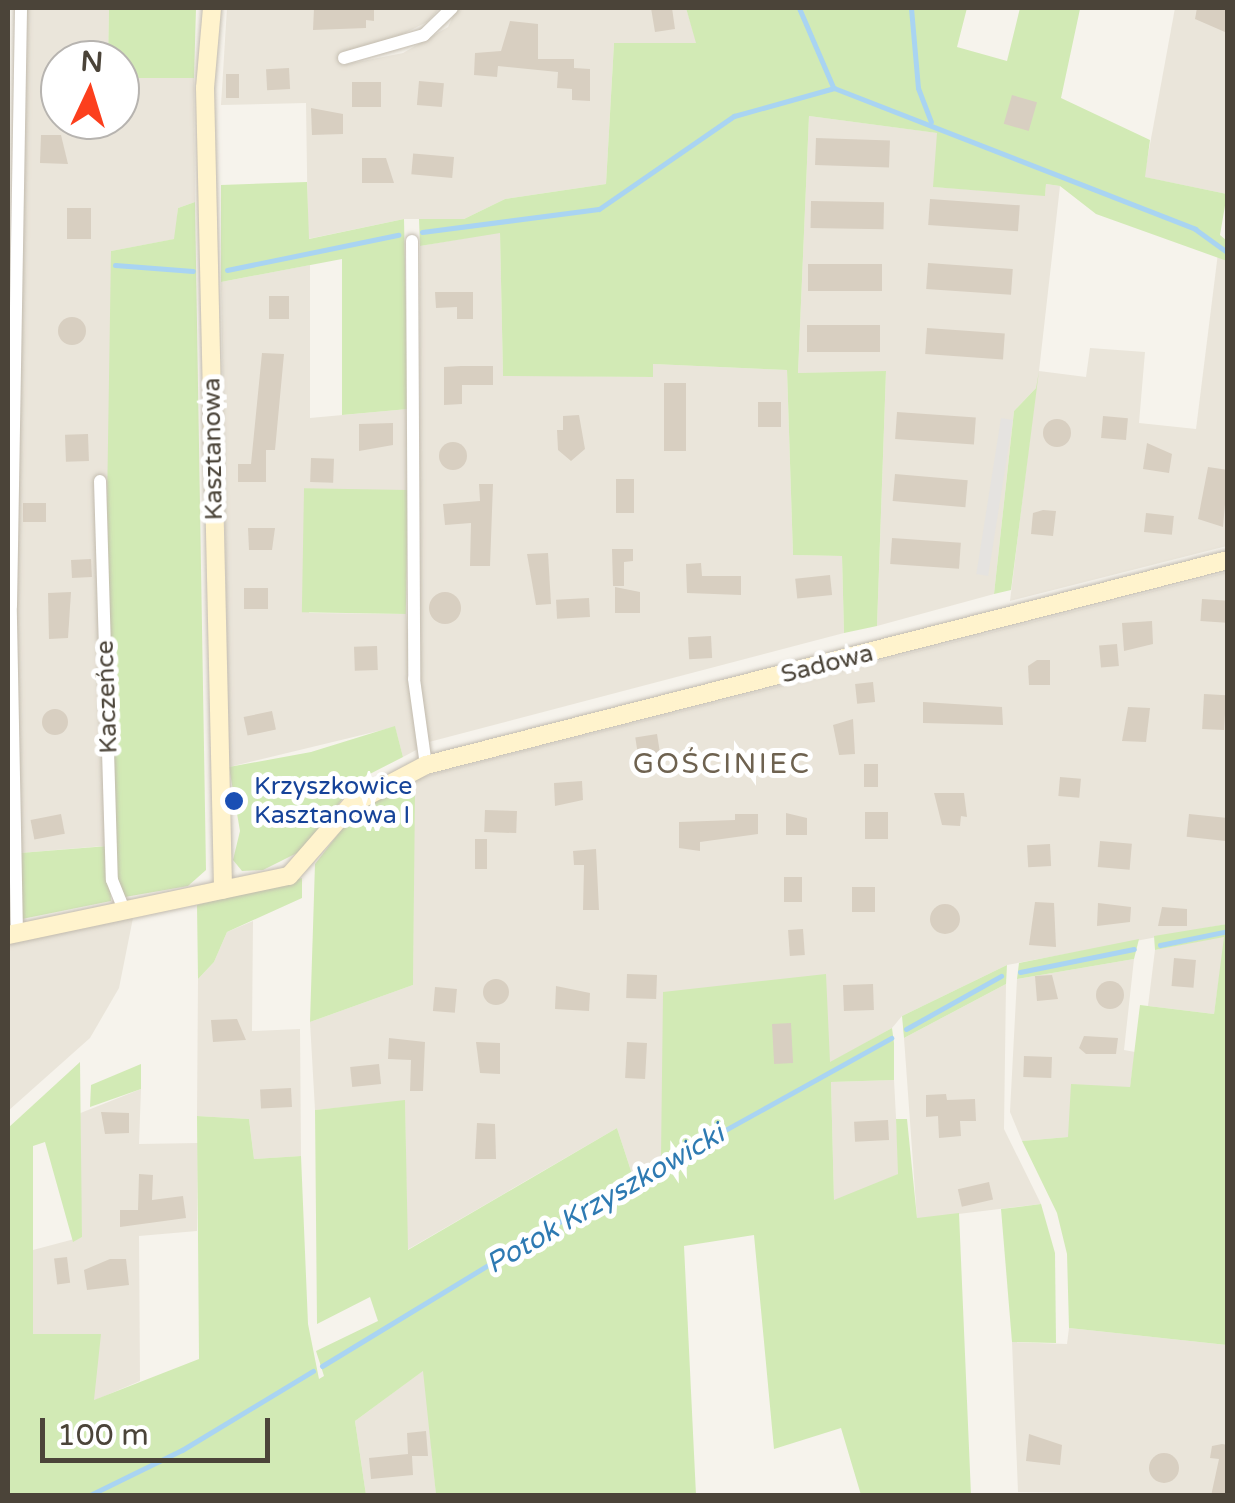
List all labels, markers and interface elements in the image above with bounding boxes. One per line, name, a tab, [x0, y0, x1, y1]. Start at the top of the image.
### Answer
north arrow	[40, 40, 140, 140]
text: N	[80, 44, 104, 80]
street label: Kasztanowa	[197, 377, 229, 521]
street label: Sadowa	[778, 638, 876, 690]
street label: Kaczeńce	[90, 640, 124, 754]
district label: GOŚCINIEC	[633, 747, 811, 781]
place label: Krzyszkowice Kasztanowa I	[254, 772, 412, 831]
marker: Krzyszkowice Kasztanowa I	[223, 790, 245, 812]
water label: Potok Krzyszkowicki	[480, 1117, 730, 1281]
scale bar	[45, 1398, 275, 1460]
text: 100 m	[57, 1417, 149, 1454]

